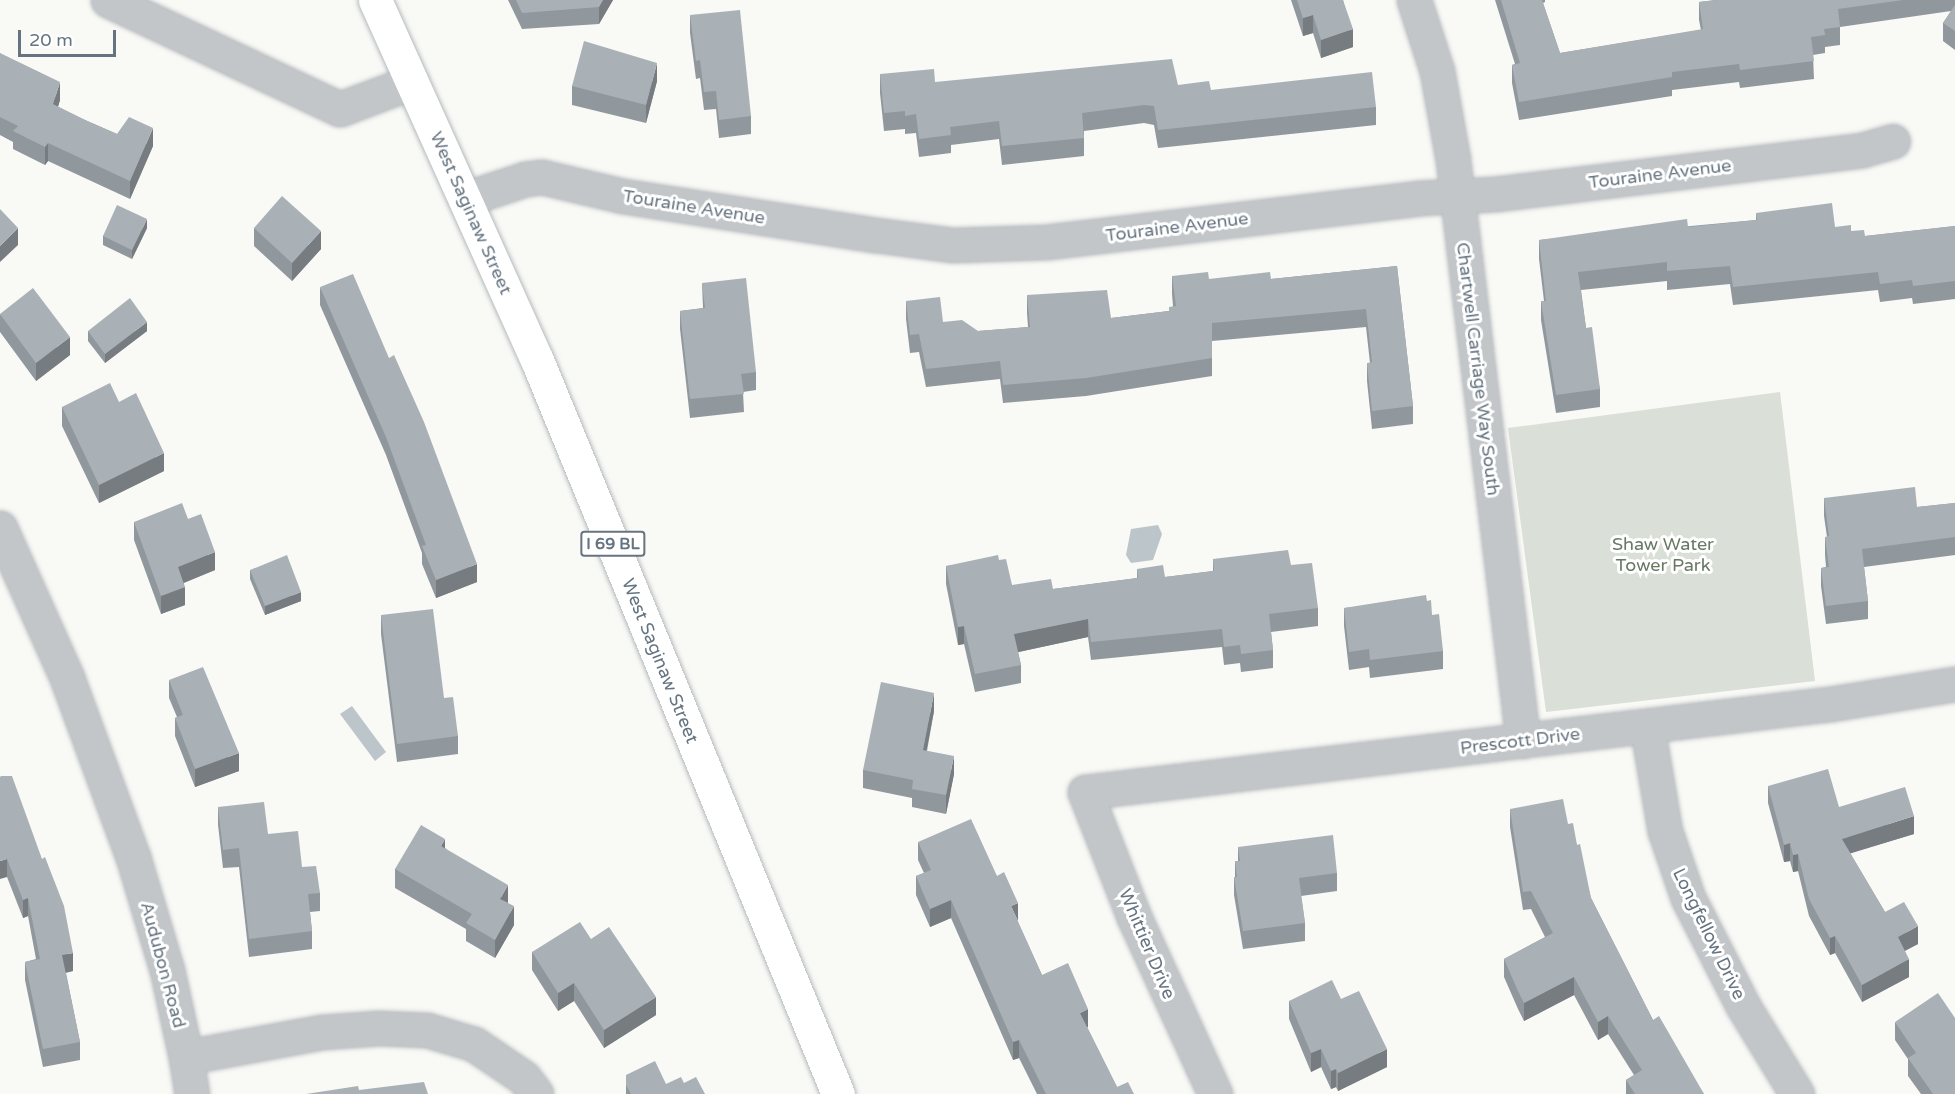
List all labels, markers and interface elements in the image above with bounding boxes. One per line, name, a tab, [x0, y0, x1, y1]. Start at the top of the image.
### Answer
scale bar	[21, 18, 118, 56]
text: 20 m	[29, 29, 73, 51]
street label: West Saginaw Street	[425, 128, 517, 298]
street label: Touraine Avenue	[1587, 155, 1733, 193]
street label: Touraine Avenue	[621, 185, 767, 229]
street label: Touraine Avenue	[1104, 208, 1250, 246]
street label: Chartwell Carriage Way South	[1452, 241, 1504, 497]
road number: I 69 BL	[580, 531, 646, 557]
park label: Shaw Water Tower Park	[1612, 534, 1714, 576]
street label: West Saginaw Street	[617, 575, 703, 747]
street label: Prescott Drive	[1459, 723, 1581, 759]
street label: Longfellow Drive	[1668, 865, 1750, 1003]
street label: Whittier Drive	[1114, 885, 1180, 1003]
street label: Audubon Road	[136, 900, 190, 1030]

